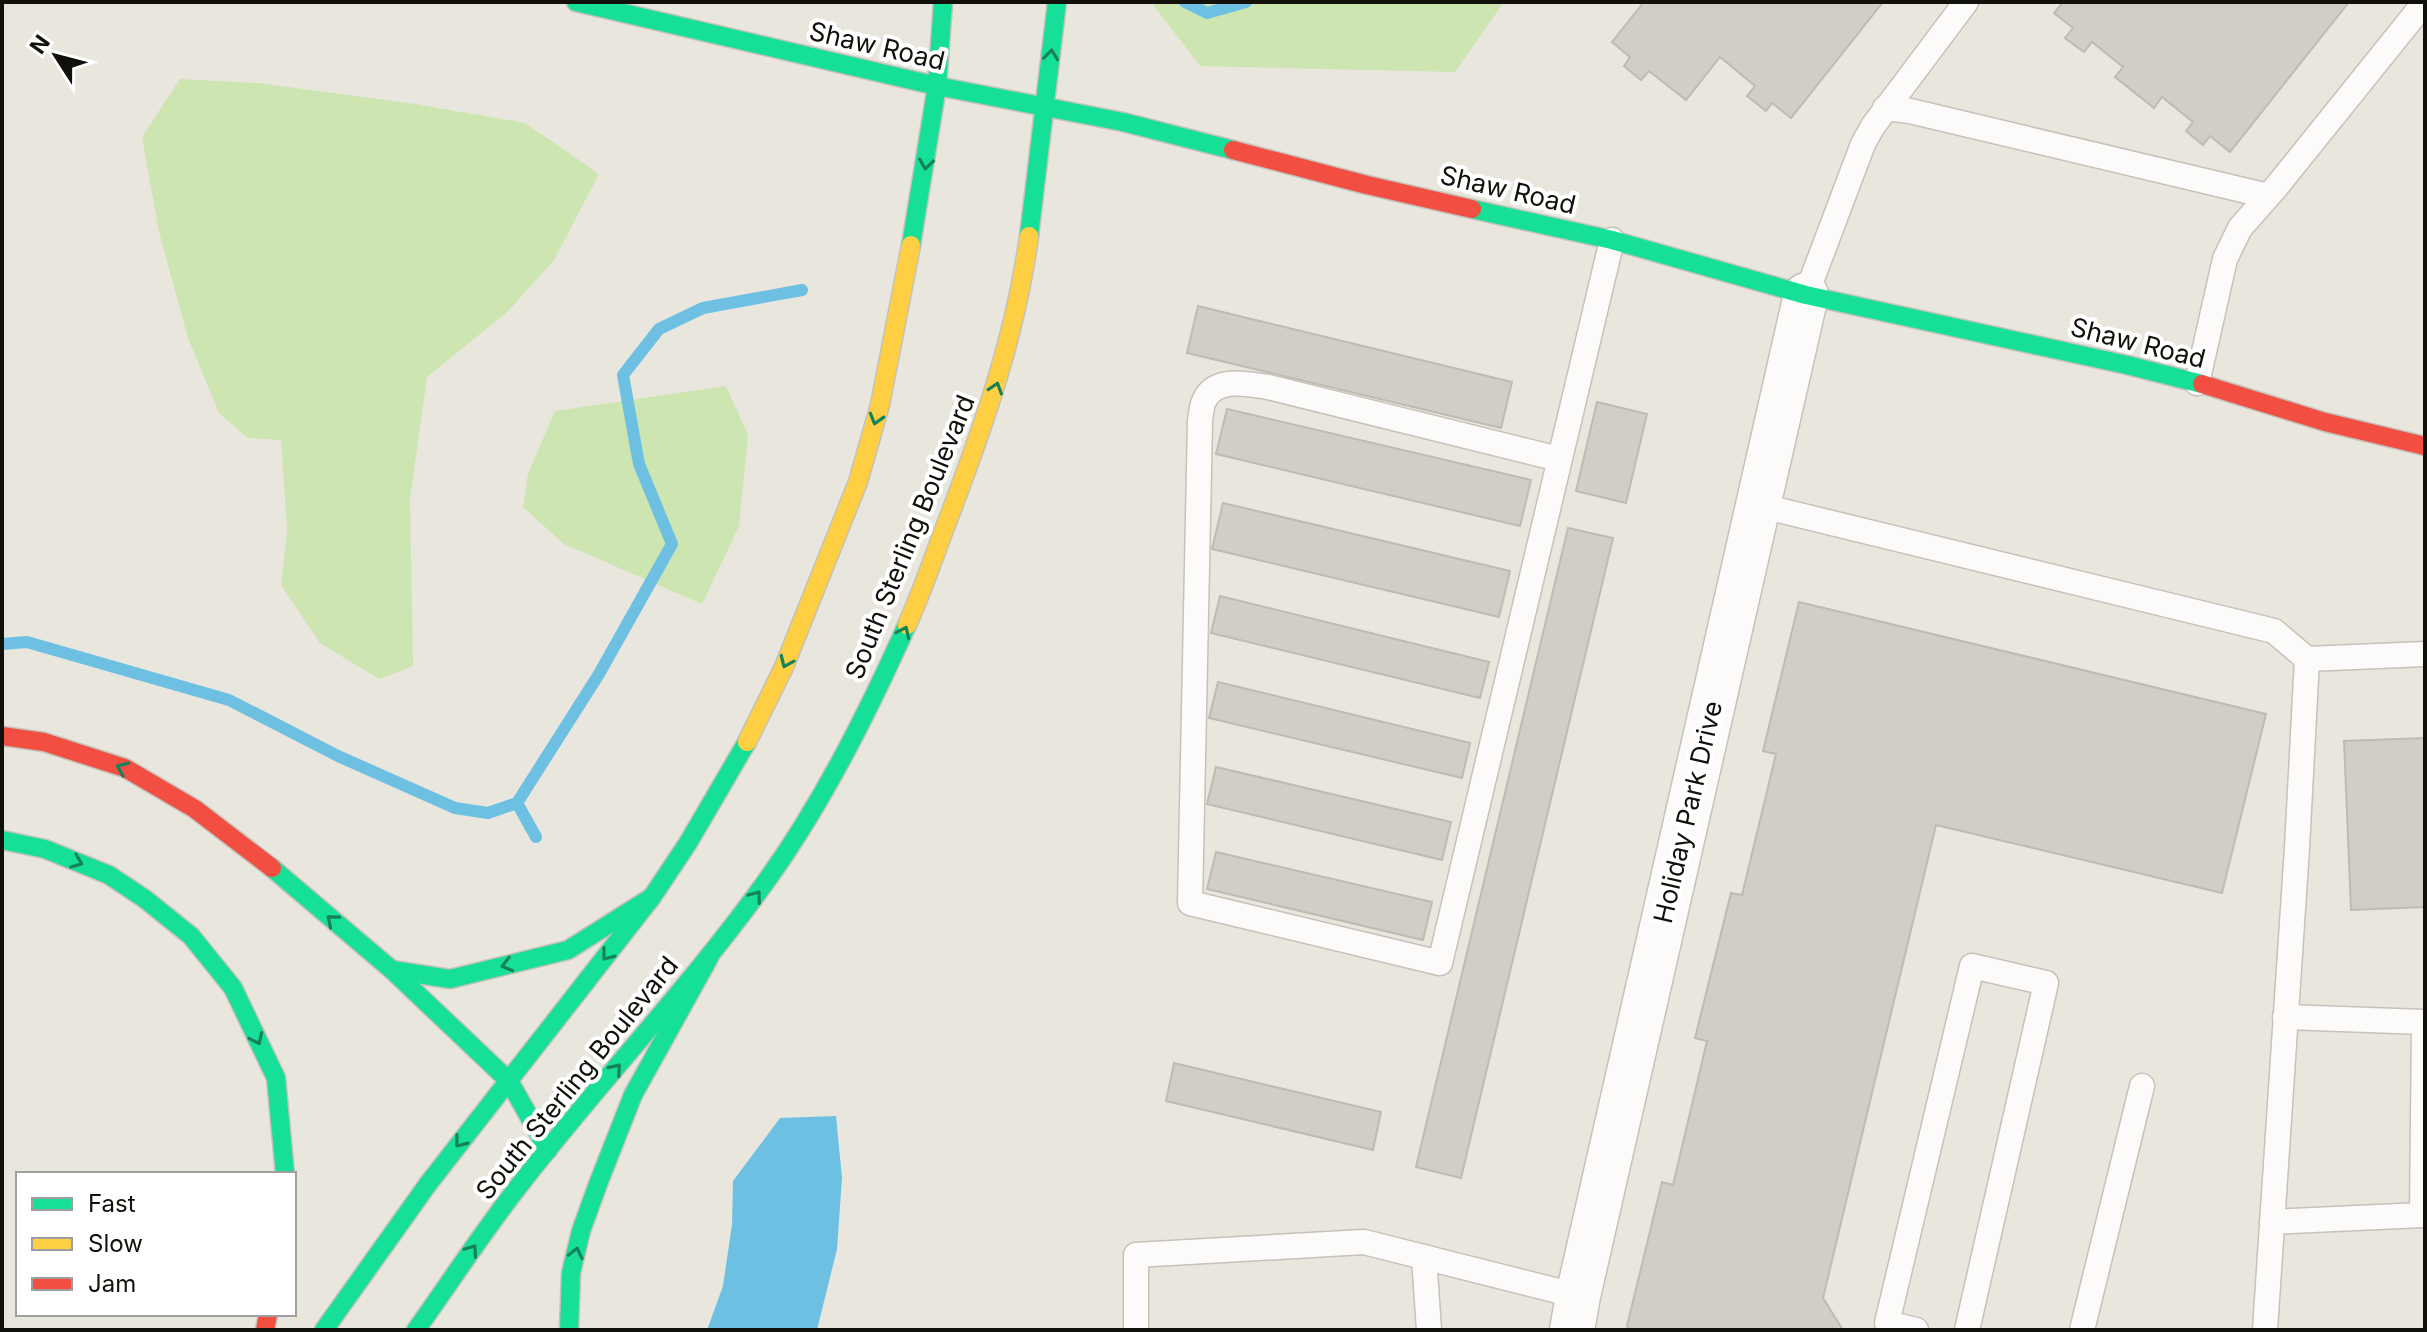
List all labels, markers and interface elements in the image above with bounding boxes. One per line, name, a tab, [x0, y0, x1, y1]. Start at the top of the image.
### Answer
street label: Shaw Road	[806, 15, 948, 76]
north arrow	[16, 16, 96, 96]
text: N	[24, 30, 55, 59]
one-way arrow	[1043, 48, 1060, 61]
one-way arrow	[918, 157, 935, 170]
street label: Shaw Road	[1437, 159, 1579, 220]
street label: Shaw Road	[2067, 311, 2209, 374]
one-way arrow	[986, 382, 1002, 396]
street label: South Sterling Boulevard	[838, 390, 981, 683]
one-way arrow	[869, 411, 885, 425]
one-way arrow	[894, 625, 910, 640]
one-way arrow	[779, 654, 795, 668]
street label: Holiday Park Drive	[1647, 698, 1728, 926]
one-way arrow	[116, 762, 130, 778]
one-way arrow	[69, 852, 83, 868]
one-way arrow	[746, 890, 760, 904]
one-way arrow	[327, 915, 341, 930]
one-way arrow	[602, 946, 616, 961]
street label: South Sterling Boulevard	[469, 950, 684, 1205]
one-way arrow	[501, 956, 515, 973]
one-way arrow	[247, 1030, 263, 1045]
one-way arrow	[606, 1063, 621, 1078]
one-way arrow	[456, 1133, 470, 1148]
legend	[16, 1172, 296, 1316]
text: Fast	[88, 1189, 136, 1218]
text: Slow	[88, 1229, 143, 1258]
one-way arrow	[462, 1245, 477, 1259]
one-way arrow	[567, 1246, 584, 1260]
text: Jam	[88, 1269, 136, 1298]

